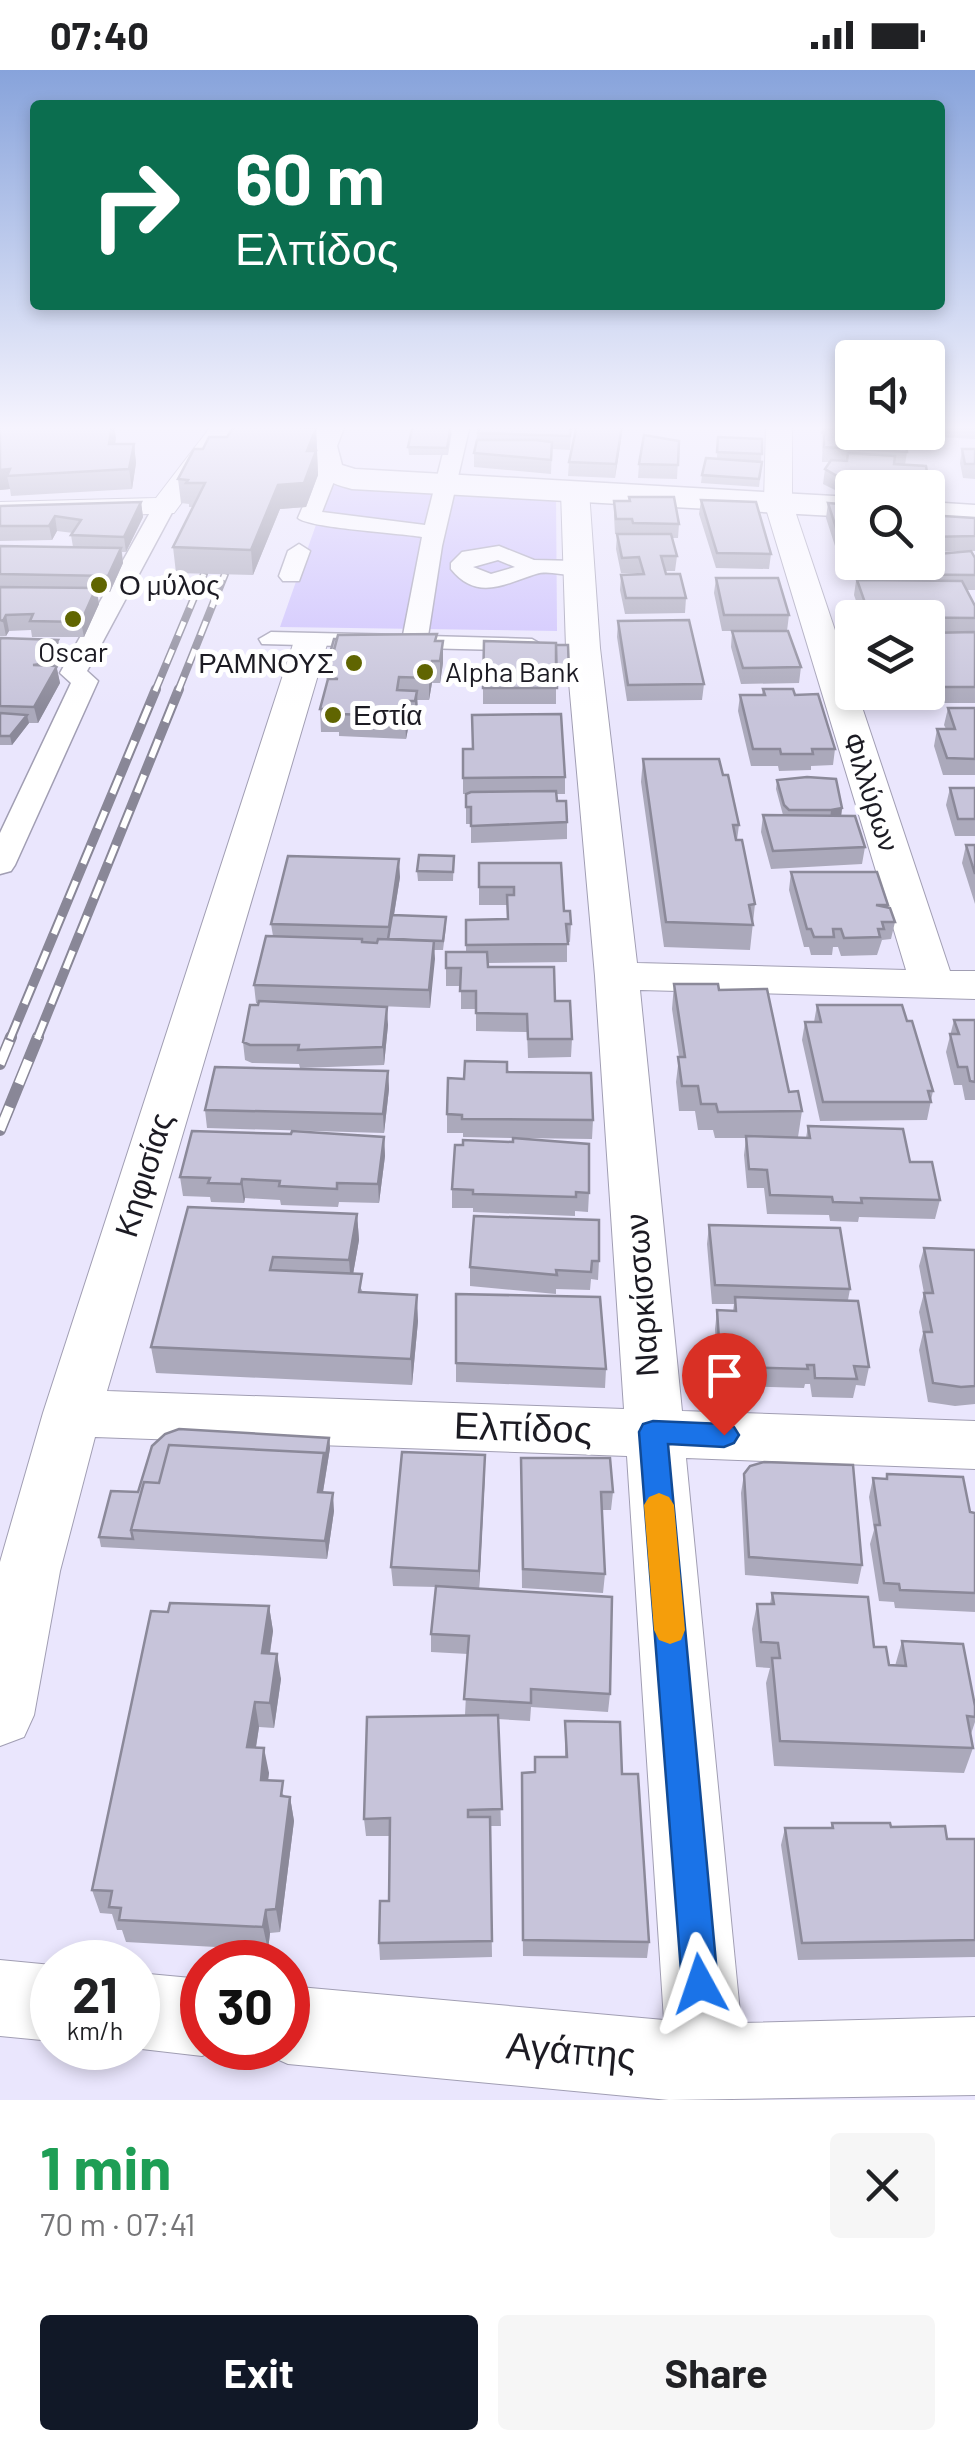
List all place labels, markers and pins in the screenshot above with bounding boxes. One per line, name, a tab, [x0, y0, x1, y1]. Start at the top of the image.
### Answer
place label: Ο μύλος	[119, 567, 220, 601]
marker: Ο μύλος	[88, 574, 110, 596]
marker: Oscar	[62, 608, 84, 630]
place label: Oscar	[38, 634, 108, 668]
place label: ΡΑΜΝΟΥΣ	[198, 645, 334, 679]
marker: ΡΑΜΝΟΥΣ	[343, 652, 365, 674]
place label: Alpha Bank	[445, 654, 580, 688]
marker: Alpha Bank	[414, 661, 436, 683]
place label: Εστία	[353, 697, 422, 731]
marker: Εστία	[322, 704, 344, 726]
pin	[682, 1333, 767, 1436]

